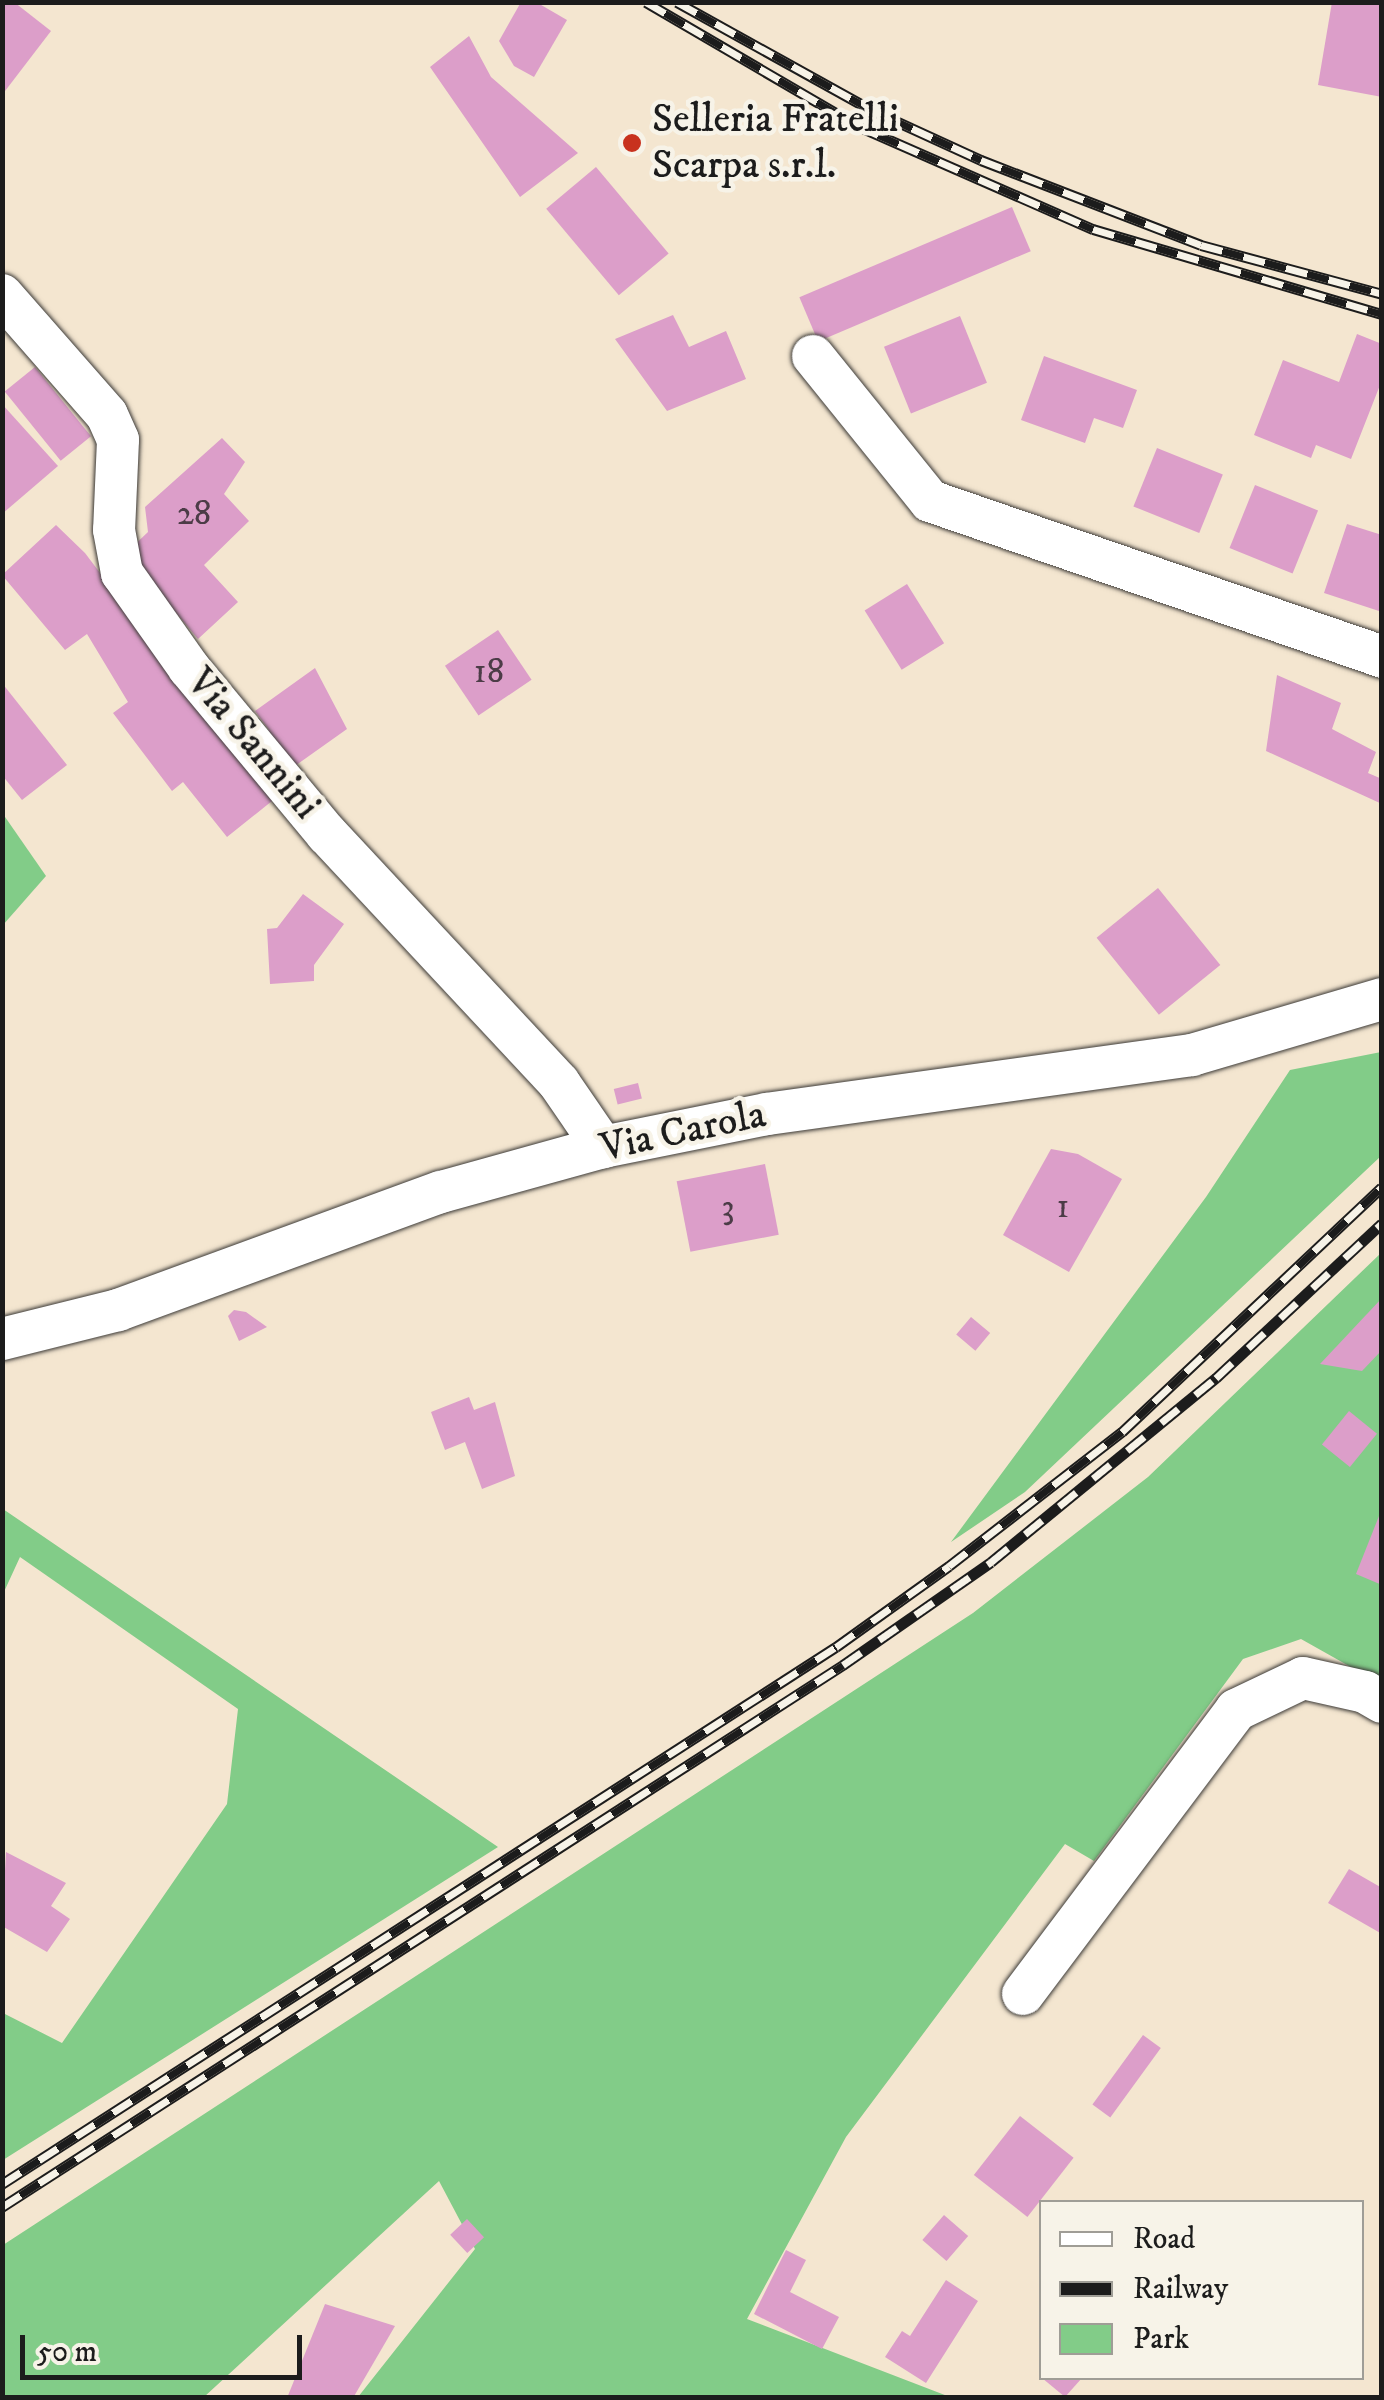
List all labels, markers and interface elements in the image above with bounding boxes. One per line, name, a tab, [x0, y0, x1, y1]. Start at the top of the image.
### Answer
place label: Selleria Fratelli Scarpa s.r.l.	[652, 96, 899, 190]
marker: Selleria Fratelli Scarpa s.r.l.	[621, 132, 643, 154]
house number: 28	[177, 493, 211, 535]
house number: 18	[474, 651, 504, 693]
street label: Via Sannini	[176, 659, 330, 829]
street label: Via Carola	[596, 1091, 770, 1173]
house number: 1	[1057, 1186, 1069, 1228]
house number: 3	[721, 1187, 735, 1229]
legend	[1039, 2200, 1364, 2380]
text: Road	[1133, 2221, 1195, 2258]
text: Railway	[1133, 2271, 1228, 2308]
scale bar	[25, 2315, 308, 2377]
text: Park	[1133, 2321, 1189, 2358]
text: 50 m	[37, 2334, 97, 2371]

